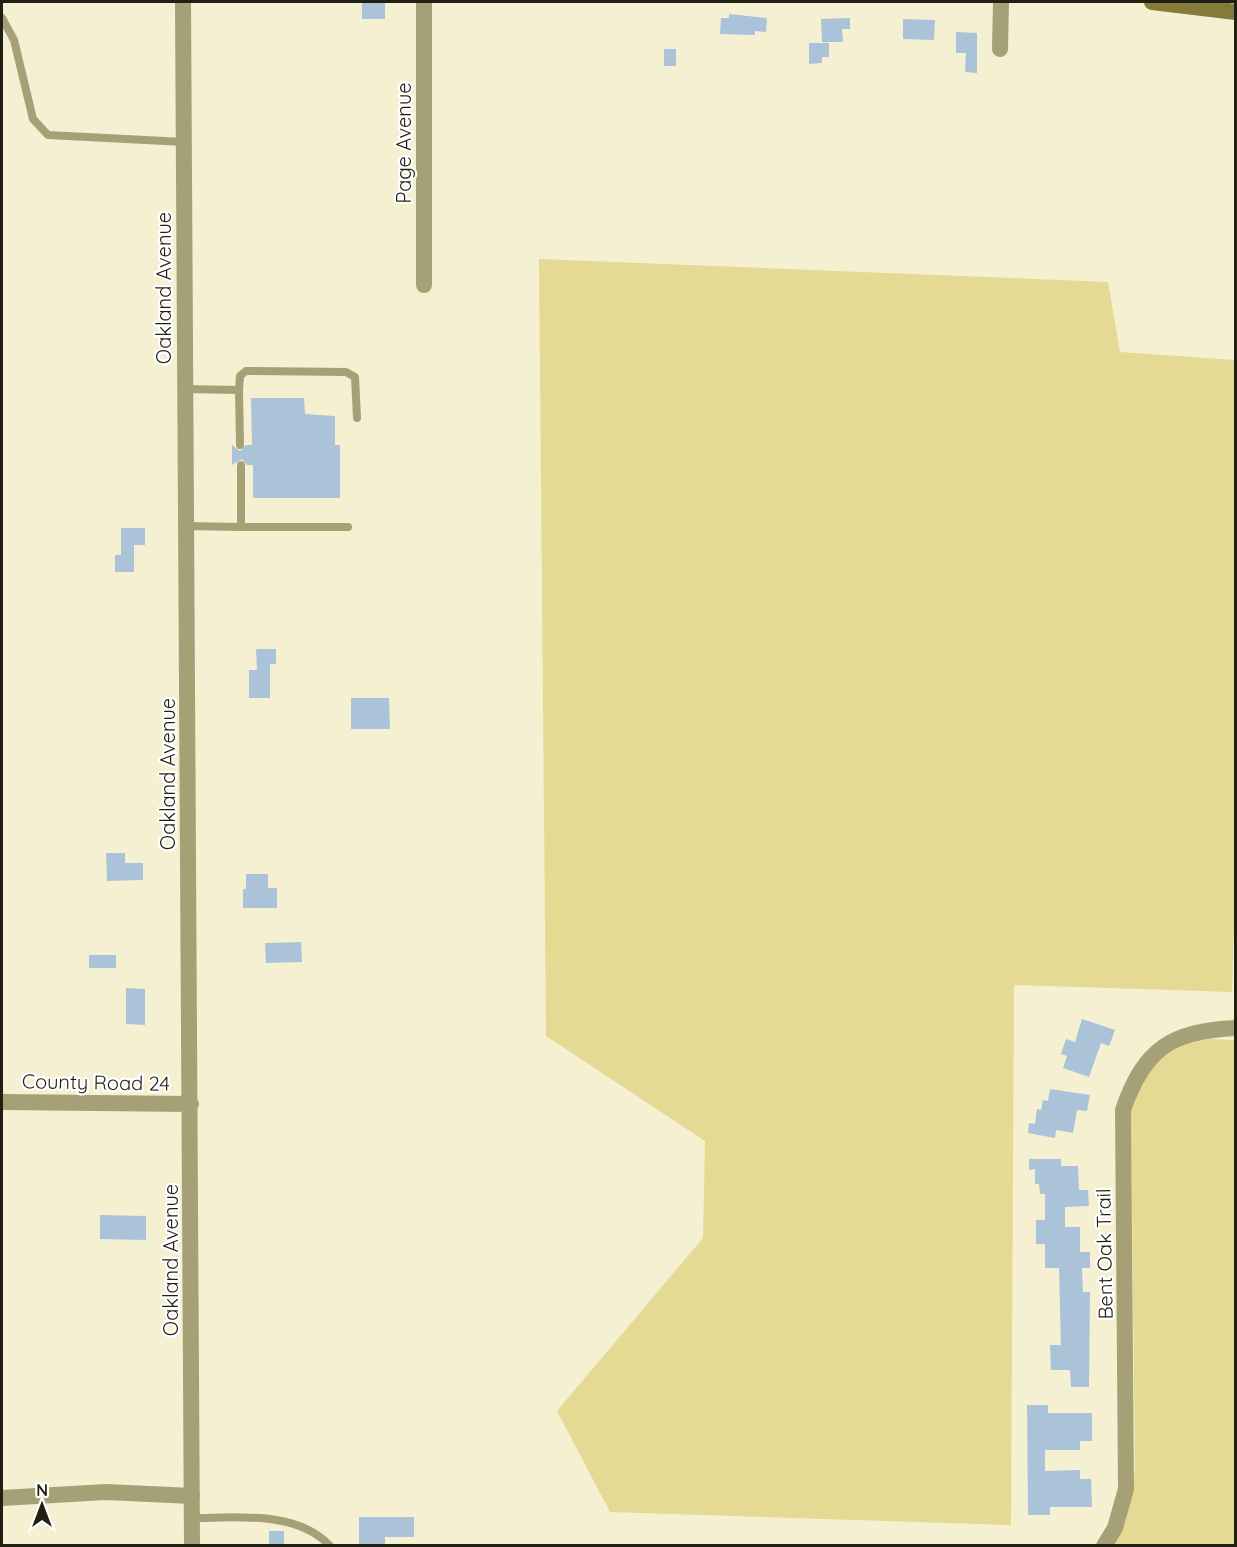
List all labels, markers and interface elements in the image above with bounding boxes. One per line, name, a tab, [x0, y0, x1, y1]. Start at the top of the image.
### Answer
street label: Page Avenue	[391, 82, 416, 204]
street label: Oakland Avenue	[151, 212, 176, 364]
street label: Oakland Avenue	[155, 698, 180, 850]
street label: County Road 24	[22, 1068, 170, 1096]
street label: Oakland Avenue	[158, 1184, 183, 1336]
street label: Bent Oak Trail	[1090, 1188, 1118, 1320]
north arrow	[12, 1475, 72, 1535]
text: N	[36, 1480, 48, 1500]

